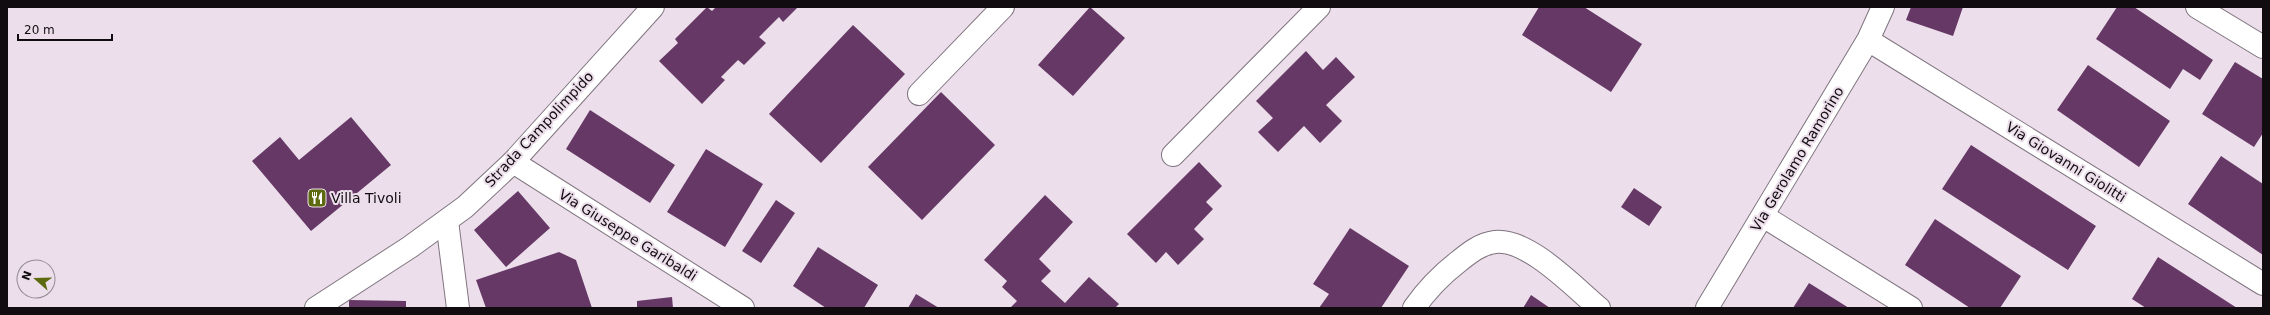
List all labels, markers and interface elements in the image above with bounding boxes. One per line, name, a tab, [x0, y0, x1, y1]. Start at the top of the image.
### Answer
scale bar	[18, 16, 112, 42]
text: 20 m	[24, 23, 55, 37]
street label: Strada Campolimpido	[481, 68, 597, 190]
street label: Via Gerolamo Ramorino	[1747, 84, 1847, 234]
street label: Via Giovanni Giolitti	[2003, 119, 2129, 205]
street label: Via Giuseppe Garibaldi	[556, 186, 700, 284]
restaurant icon: Villa Tivoli	[306, 187, 328, 209]
place label: Villa Tivoli	[331, 190, 402, 206]
north arrow	[16, 259, 56, 299]
text: N	[19, 269, 35, 282]

